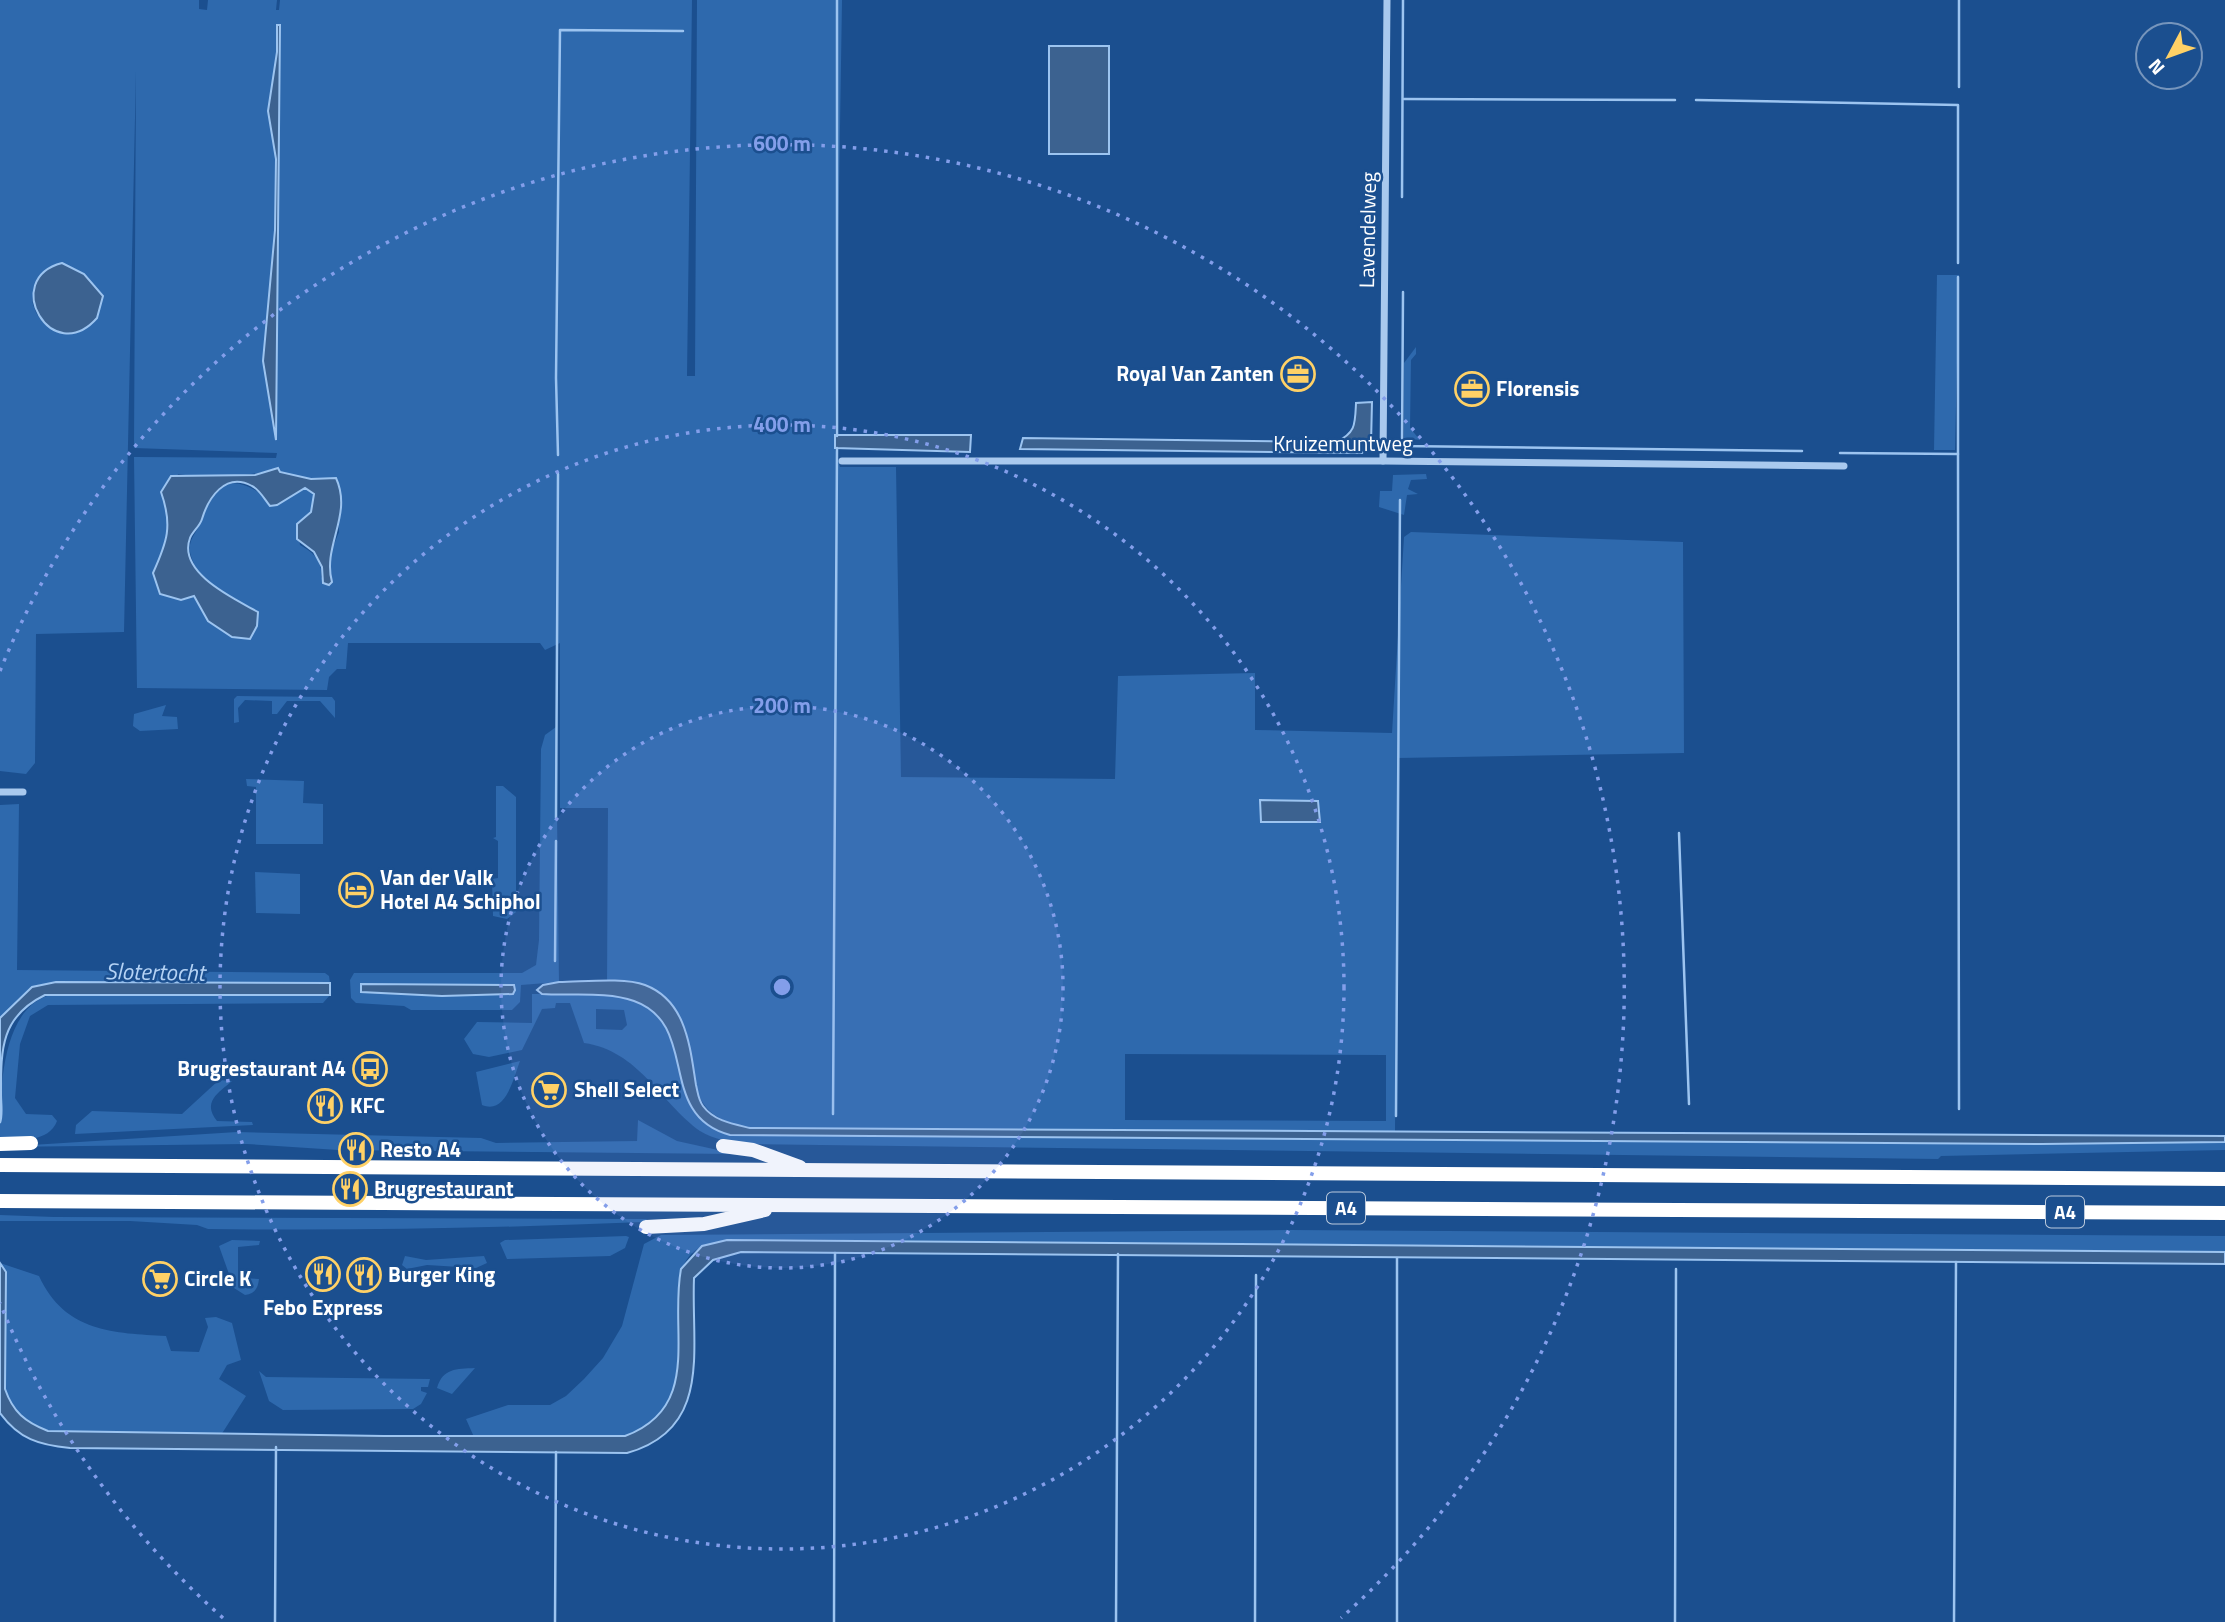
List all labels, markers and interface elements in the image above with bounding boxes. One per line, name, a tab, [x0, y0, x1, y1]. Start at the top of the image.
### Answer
north arrow	[2134, 21, 2204, 91]
text: N	[2141, 53, 2171, 82]
text: 600 m	[753, 127, 811, 159]
street label: Lavendelweg	[1350, 171, 1384, 288]
office icon: Royal Van Zanten	[1279, 355, 1317, 393]
place label: Royal Van Zanten	[1116, 357, 1274, 389]
office icon: Florensis	[1453, 370, 1491, 408]
place label: Florensis	[1496, 372, 1579, 404]
text: 400 m	[753, 408, 811, 440]
street label: Kruizemuntweg	[1273, 427, 1413, 459]
text: 200 m	[753, 689, 811, 721]
place label: Van der Valk Hotel A4 Schiphol	[380, 861, 541, 917]
hotel icon: Van der Valk Hotel A4 Schiphol	[337, 871, 375, 909]
water label: Slotertocht	[105, 953, 208, 990]
centre of rings	[770, 975, 794, 999]
bus stop icon: Brugrestaurant A4	[351, 1050, 389, 1088]
place label: Brugrestaurant A4	[177, 1052, 346, 1084]
supermarket icon: Shell Select	[530, 1071, 568, 1109]
place label: Shell Select	[574, 1073, 680, 1105]
restaurant icon: KFC	[306, 1087, 344, 1125]
place label: KFC	[350, 1089, 385, 1121]
restaurant icon: Resto A4	[337, 1131, 375, 1169]
place label: Resto A4	[380, 1133, 461, 1165]
restaurant icon: Brugrestaurant	[331, 1170, 369, 1208]
place label: Brugrestaurant	[374, 1172, 514, 1204]
road number: A4	[1327, 1192, 1365, 1224]
road number: A4	[2046, 1196, 2084, 1228]
restaurant icon: Febo Express	[304, 1255, 342, 1293]
restaurant icon: Burger King	[345, 1256, 383, 1294]
place label: Burger King	[388, 1258, 495, 1290]
supermarket icon: Circle K	[141, 1260, 179, 1298]
place label: Circle K	[184, 1262, 252, 1294]
place label: Febo Express	[263, 1291, 383, 1323]

